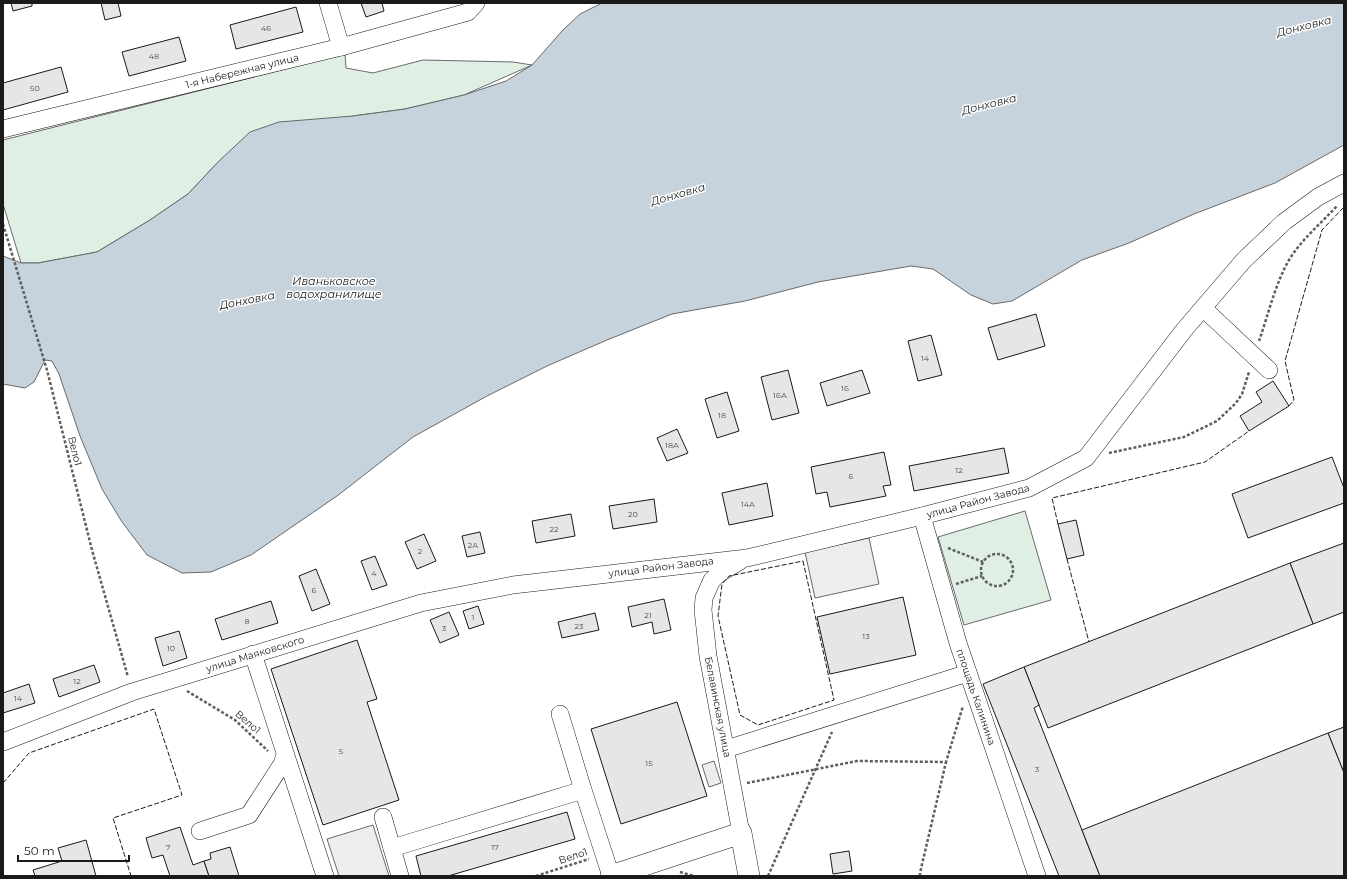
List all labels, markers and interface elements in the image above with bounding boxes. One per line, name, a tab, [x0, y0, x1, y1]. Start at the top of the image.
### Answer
water label: Донховка	[1274, 12, 1333, 40]
house number: 46	[261, 23, 271, 33]
house number: 48	[149, 51, 159, 61]
street label: 1-я Набережная улица	[184, 51, 300, 91]
house number: 50	[30, 83, 40, 93]
water label: Донховка	[959, 90, 1018, 118]
water label: Донховка	[648, 179, 707, 209]
water label: Иваньковское водохранилище	[286, 274, 382, 301]
water label: Донховка	[217, 288, 276, 312]
house number: 14	[921, 353, 930, 363]
house number: 16	[841, 383, 849, 393]
house number: 16А	[773, 390, 787, 400]
house number: 18	[718, 410, 726, 420]
street label: Вело1	[65, 435, 85, 467]
house number: 18А	[665, 440, 679, 450]
house number: 12	[955, 465, 963, 475]
house number: 6	[849, 471, 854, 481]
street label: улица Район Завода	[924, 481, 1031, 521]
house number: 14А	[741, 499, 755, 509]
house number: 20	[628, 509, 638, 519]
house number: 22	[549, 524, 559, 534]
house number: 2А	[468, 540, 478, 550]
house number: 2	[418, 546, 423, 556]
street label: улица Район Завода	[607, 554, 714, 580]
house number: 4	[371, 568, 377, 578]
house number: 6	[312, 585, 317, 595]
house number: 21	[644, 610, 652, 620]
house number: 1	[472, 612, 474, 622]
house number: 8	[244, 616, 250, 626]
house number: 23	[574, 621, 584, 631]
house number: 3	[442, 623, 447, 633]
house number: 13	[862, 631, 870, 641]
street label: улица Маяковского	[203, 633, 306, 675]
house number: 10	[167, 643, 175, 653]
street label: площадь Калинина	[953, 647, 999, 747]
street label: Белавинская улица	[702, 656, 734, 758]
house number: 12	[73, 676, 81, 686]
house number: 14	[14, 693, 23, 703]
street label: Вело1	[233, 707, 263, 737]
house number: 5	[339, 746, 344, 756]
house number: 15	[645, 758, 653, 768]
house number: 3	[1035, 764, 1040, 774]
scale bar	[18, 837, 129, 863]
house number: 7	[166, 842, 171, 852]
house number: 17	[491, 842, 499, 852]
text: 50 m	[24, 843, 55, 858]
street label: Вело1	[557, 845, 589, 867]

